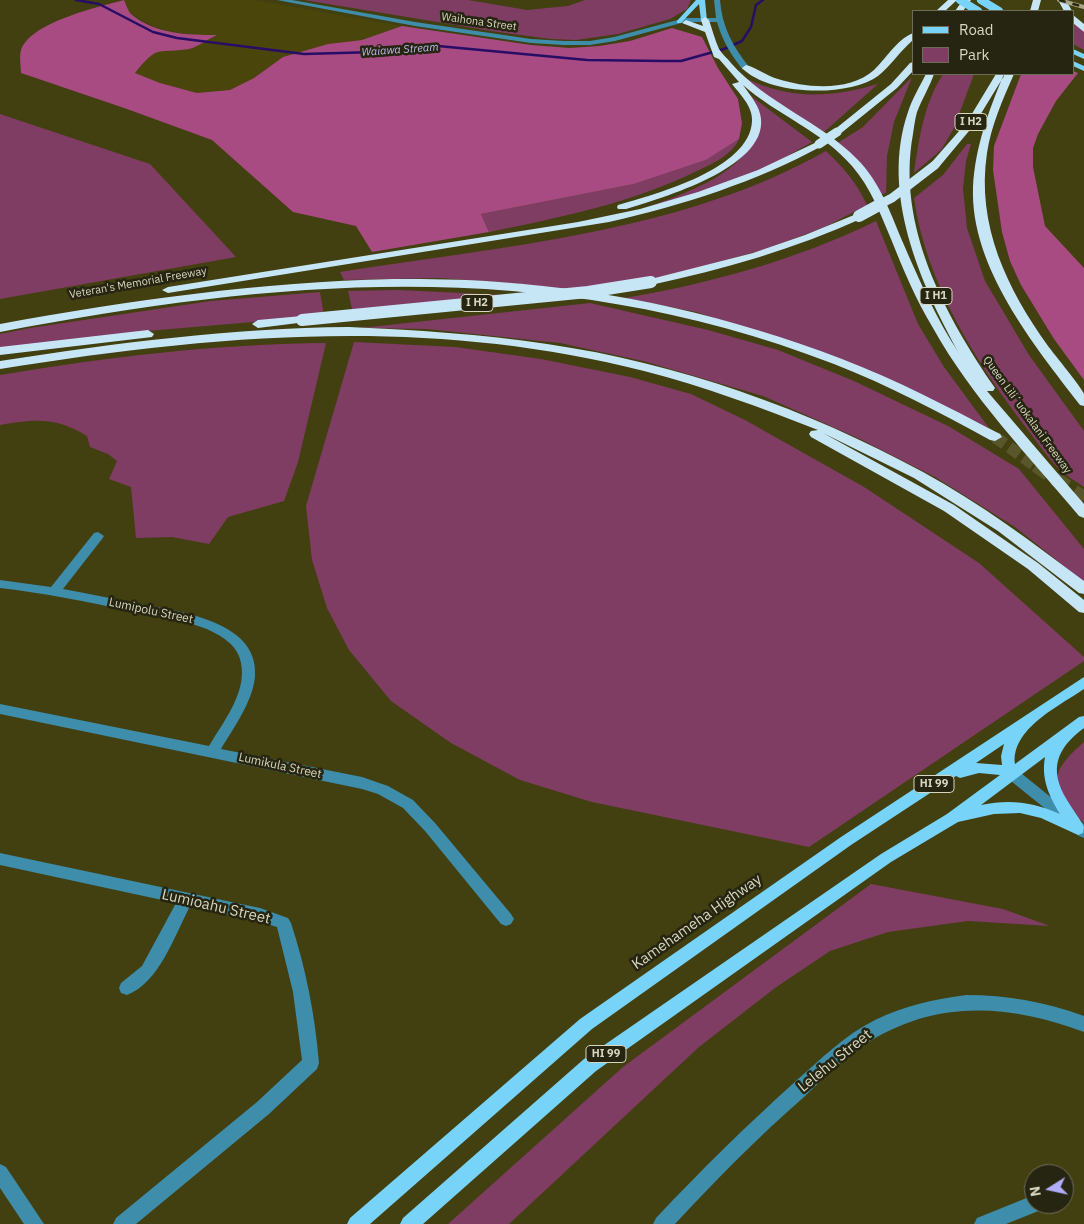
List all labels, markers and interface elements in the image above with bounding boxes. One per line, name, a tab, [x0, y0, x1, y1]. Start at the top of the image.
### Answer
street label: Waihona Street	[441, 10, 517, 34]
legend	[912, 10, 1074, 75]
text: Road	[959, 20, 994, 39]
water label: Waiawa Stream	[361, 41, 439, 59]
text: Park	[959, 45, 989, 64]
road number: I H2	[955, 114, 987, 130]
street label: Veteran's Memorial Freeway	[68, 264, 208, 302]
road number: I H1	[920, 288, 952, 304]
road number: I H2	[461, 294, 493, 312]
street label: Queen Liliʻuokalani Freeway	[980, 354, 1074, 476]
street label: Lumipolu Street	[108, 595, 194, 627]
street label: Lumikula Street	[237, 750, 323, 782]
road number: HI 99	[914, 776, 954, 792]
street label: Kamehameha Highway	[629, 870, 765, 974]
street label: Lumioahu Street	[160, 886, 272, 928]
street label: Lelehu Street	[795, 1026, 875, 1096]
road number: HI 99	[586, 1046, 626, 1062]
north arrow	[1024, 1164, 1074, 1214]
text: N	[1025, 1185, 1045, 1198]

